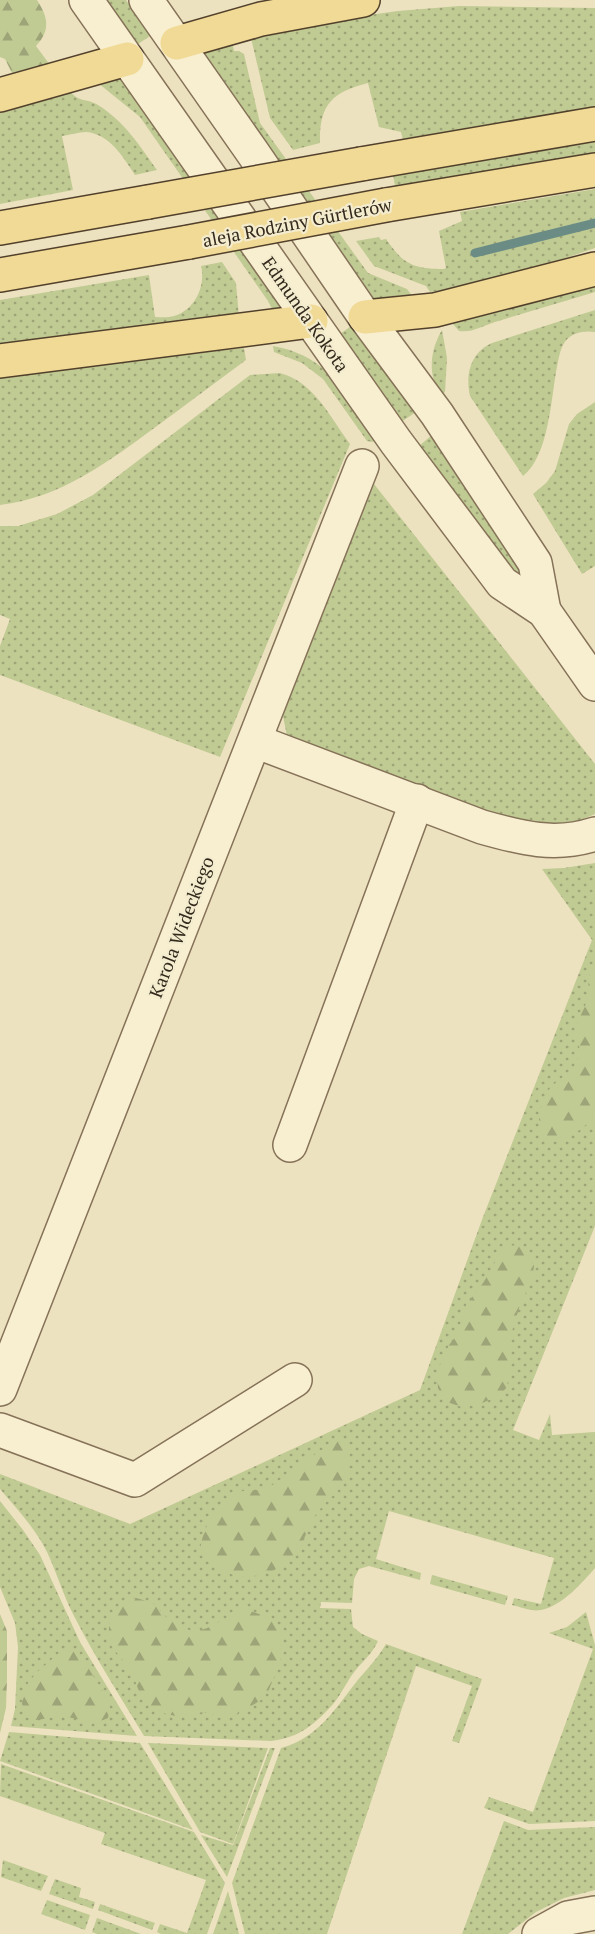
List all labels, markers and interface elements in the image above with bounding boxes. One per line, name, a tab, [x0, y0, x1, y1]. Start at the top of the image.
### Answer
street label: aleja Rodziny Gürtlerów	[200, 192, 394, 252]
street label: Edmunda Kokota	[257, 251, 355, 377]
street label: Karola Wideckiego	[143, 853, 219, 1001]

